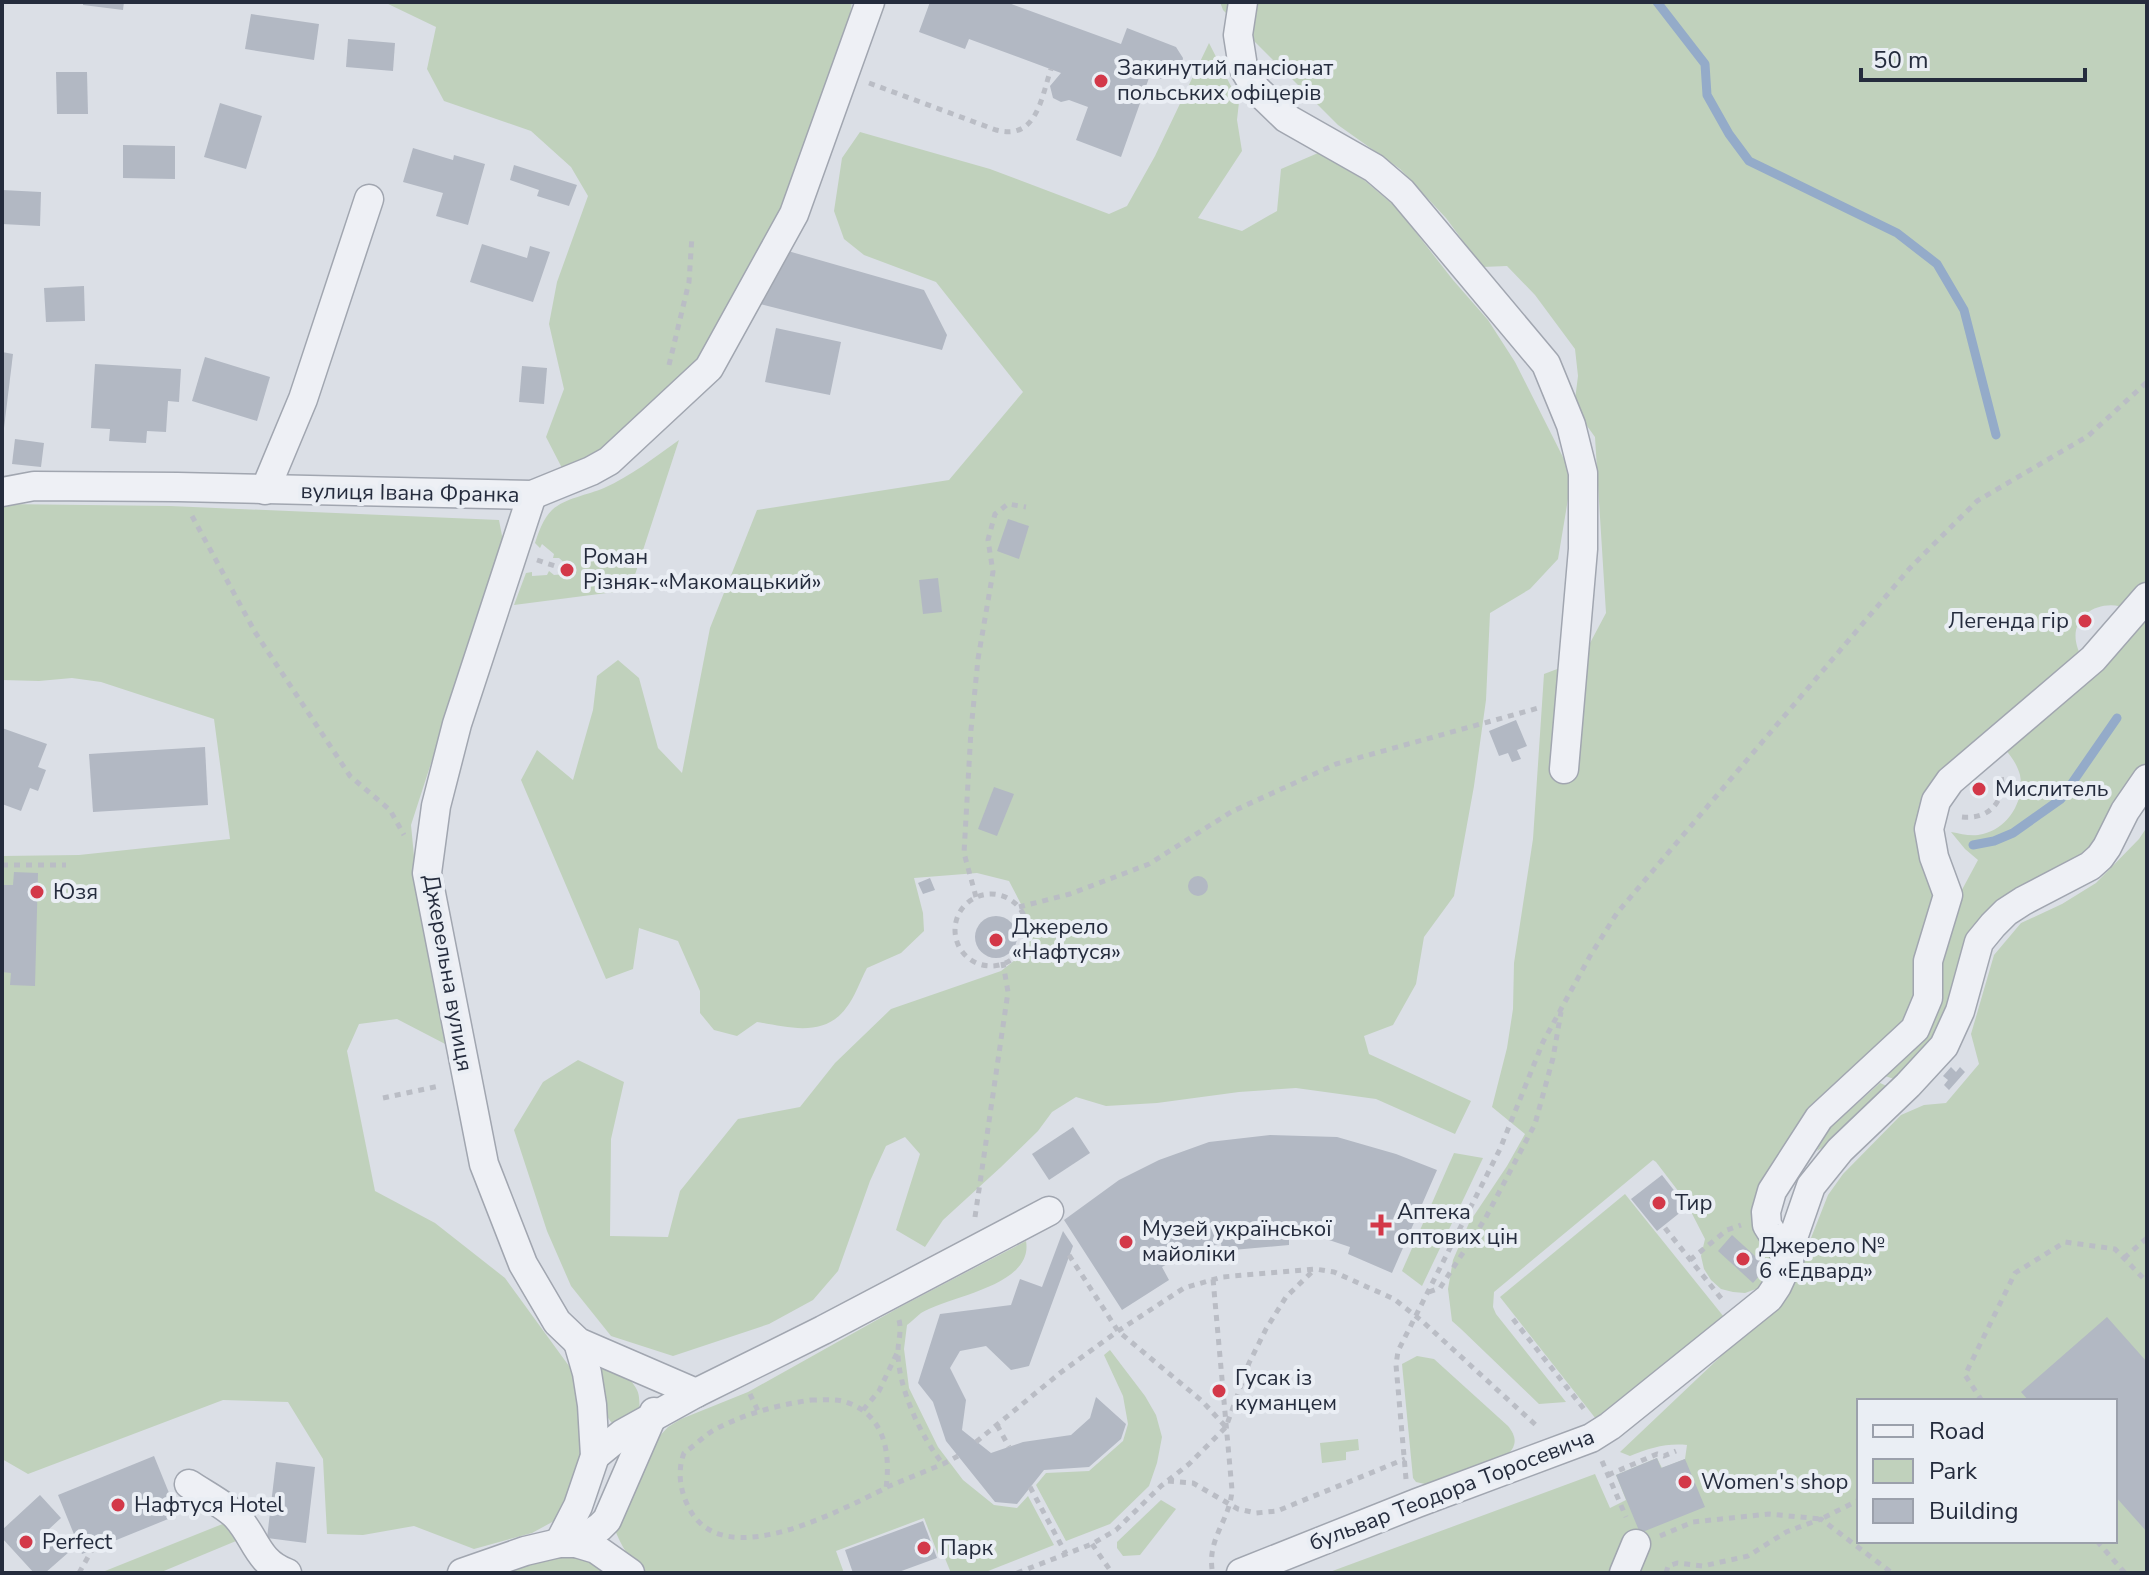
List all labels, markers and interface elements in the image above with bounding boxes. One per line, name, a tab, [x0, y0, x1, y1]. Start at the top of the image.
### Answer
scale bar	[1861, 32, 2085, 82]
text: 50 m	[1873, 44, 1929, 76]
place label: Закинутий пансіонат польських офіцерів	[1117, 53, 1334, 108]
marker: Закинутий пансіонат польських офіцерів	[1092, 72, 1110, 90]
street label: вулиця Івана Франка	[300, 476, 520, 510]
place label: Роман Різняк-«Макомацький»	[583, 542, 822, 597]
marker: Роман Різняк-«Макомацький»	[558, 561, 576, 579]
place label: Легенда гір	[1948, 606, 2069, 636]
marker: Легенда гір	[2076, 612, 2094, 630]
place label: Мислитель	[1995, 774, 2109, 804]
marker: Мислитель	[1970, 780, 1988, 798]
street label: Джерельна вулиця	[416, 872, 480, 1074]
place label: Юзя	[53, 877, 98, 907]
marker: Юзя	[28, 883, 46, 901]
place label: Джерело «Нафтуся»	[1012, 912, 1121, 967]
marker: Джерело «Нафтуся»	[987, 931, 1005, 949]
place label: Тир	[1675, 1188, 1712, 1218]
marker: Тир	[1650, 1194, 1668, 1212]
place label: Аптека оптових цін	[1397, 1197, 1518, 1252]
place label: Музей української майоліки	[1142, 1214, 1332, 1269]
marker: Аптека оптових цін	[1372, 1216, 1390, 1234]
place label: Джерело № 6 «Едвард»	[1759, 1231, 1885, 1286]
marker: Музей української майоліки	[1117, 1233, 1135, 1251]
marker: Джерело № 6 «Едвард»	[1734, 1250, 1752, 1268]
place label: Гусак із куманцем	[1235, 1363, 1337, 1418]
marker: Гусак із куманцем	[1210, 1382, 1228, 1400]
legend	[1857, 1399, 2117, 1543]
text: Road	[1929, 1415, 1985, 1447]
street label: бульвар Теодора Торосевича	[1305, 1422, 1599, 1558]
text: Park	[1929, 1455, 1978, 1487]
place label: Women's shop	[1701, 1467, 1848, 1497]
marker: Women's shop	[1676, 1473, 1694, 1491]
place label: Нафтуся Hotel	[134, 1490, 284, 1520]
text: Building	[1929, 1495, 2019, 1527]
marker: Нафтуся Hotel	[109, 1496, 127, 1514]
place label: Perfect	[42, 1527, 113, 1557]
marker: Perfect	[17, 1533, 35, 1551]
place label: Парк	[940, 1533, 994, 1563]
marker: Парк	[915, 1539, 933, 1557]

